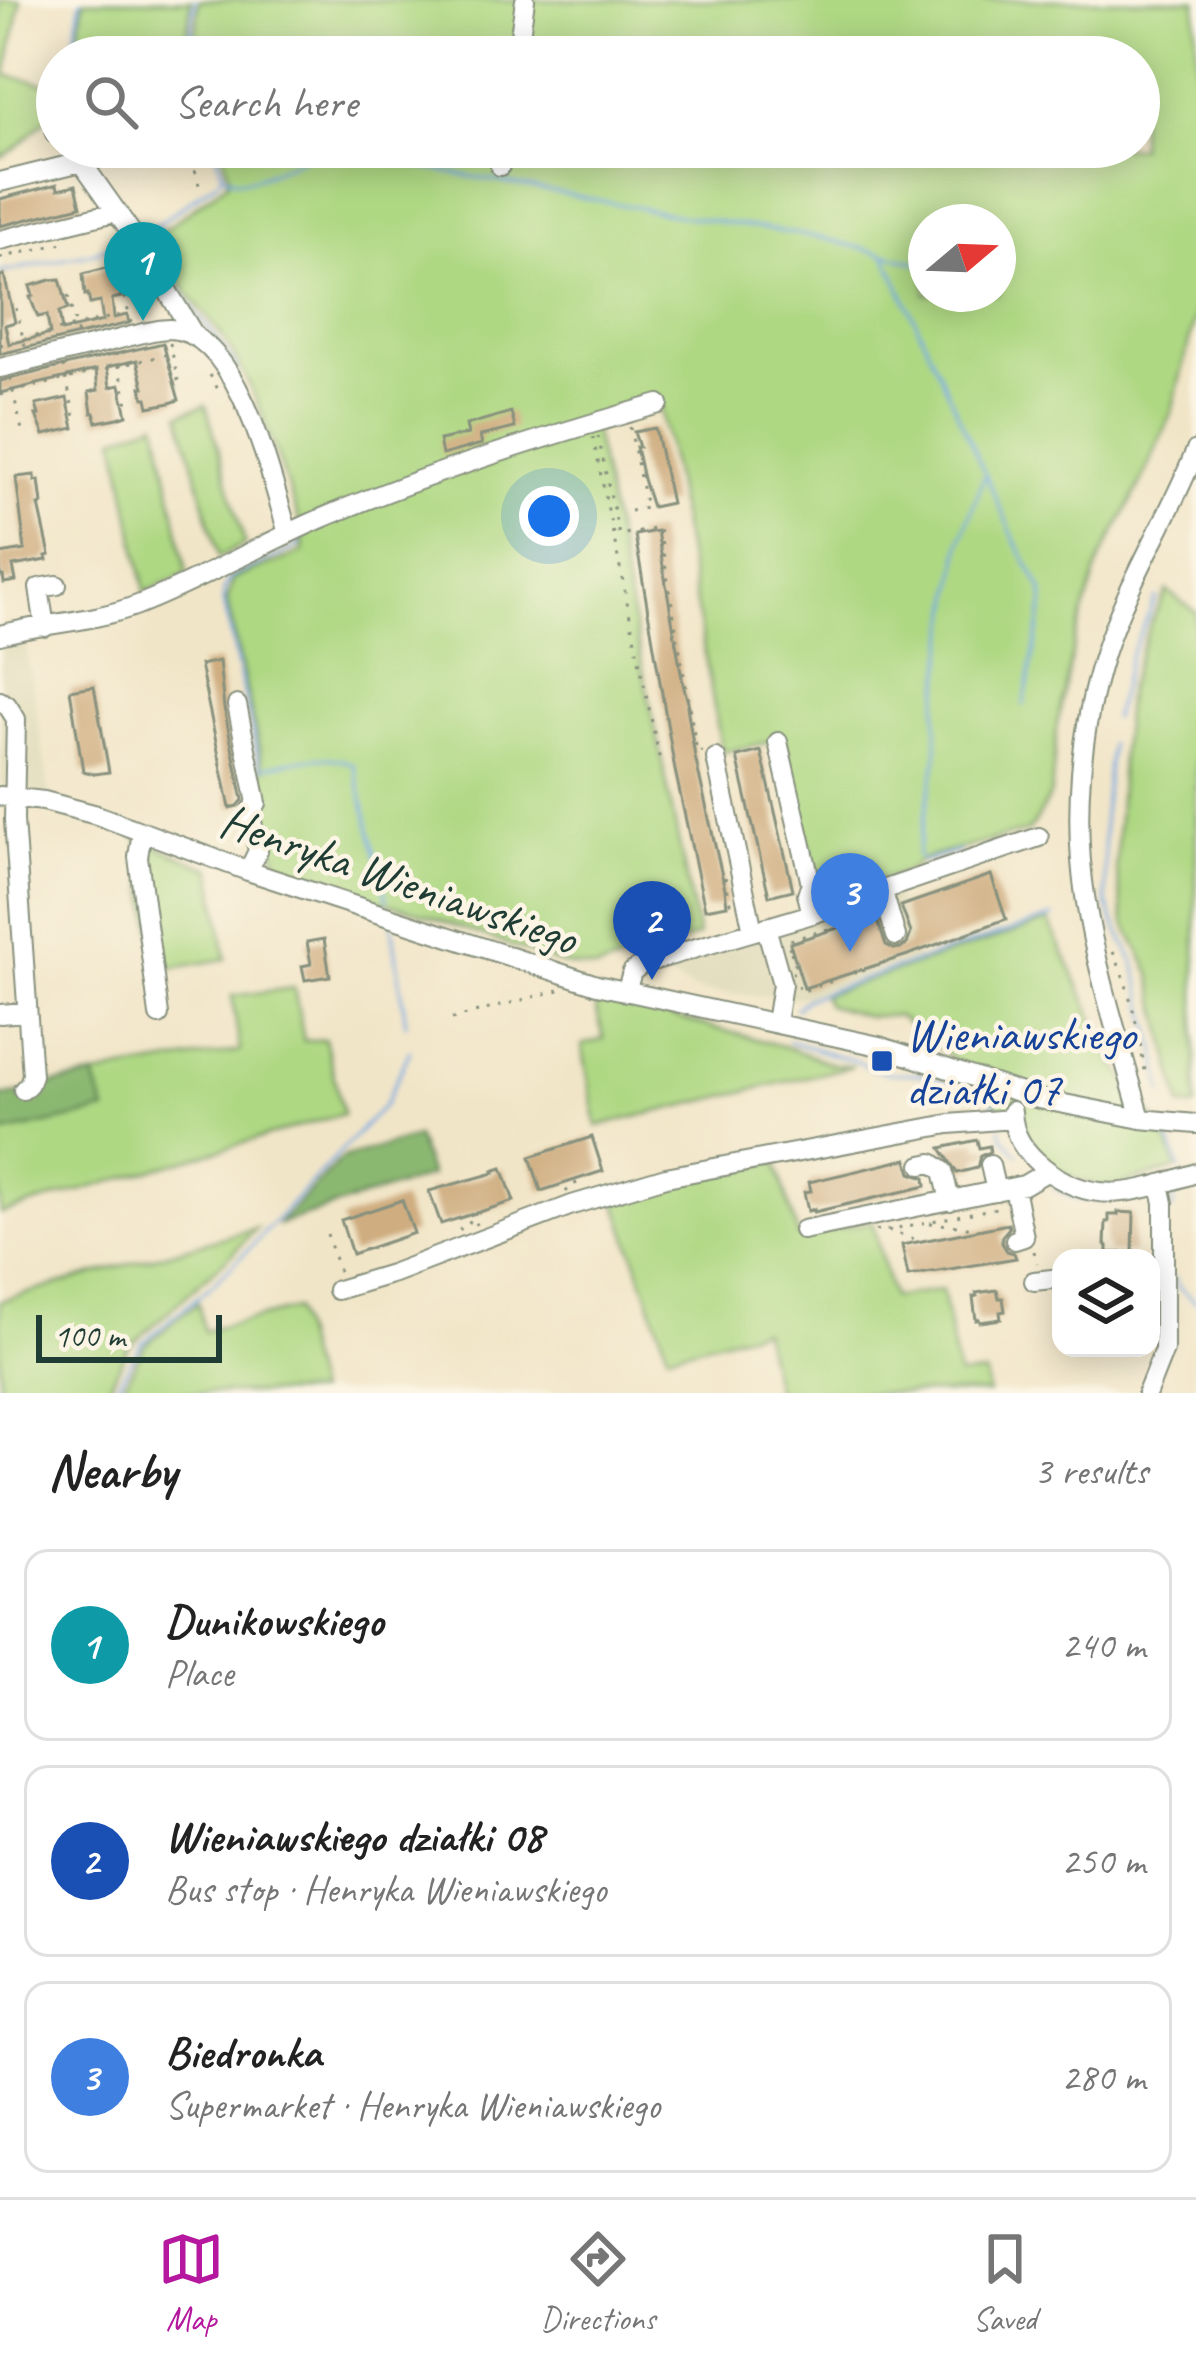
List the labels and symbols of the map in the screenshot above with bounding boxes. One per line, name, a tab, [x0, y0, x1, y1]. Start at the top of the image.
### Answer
north arrow	[908, 204, 1016, 312]
pin: 1	[104, 222, 182, 321]
your location	[519, 486, 579, 546]
street label: Henryka Wieniawskiego	[213, 790, 587, 969]
pin: 3	[811, 853, 889, 952]
pin: 2	[613, 881, 691, 980]
place label: Wieniawskiego działki 07	[906, 1004, 1138, 1119]
marker: Wieniawskiego działki 07	[869, 1048, 895, 1074]
scale bar	[36, 1309, 222, 1362]

